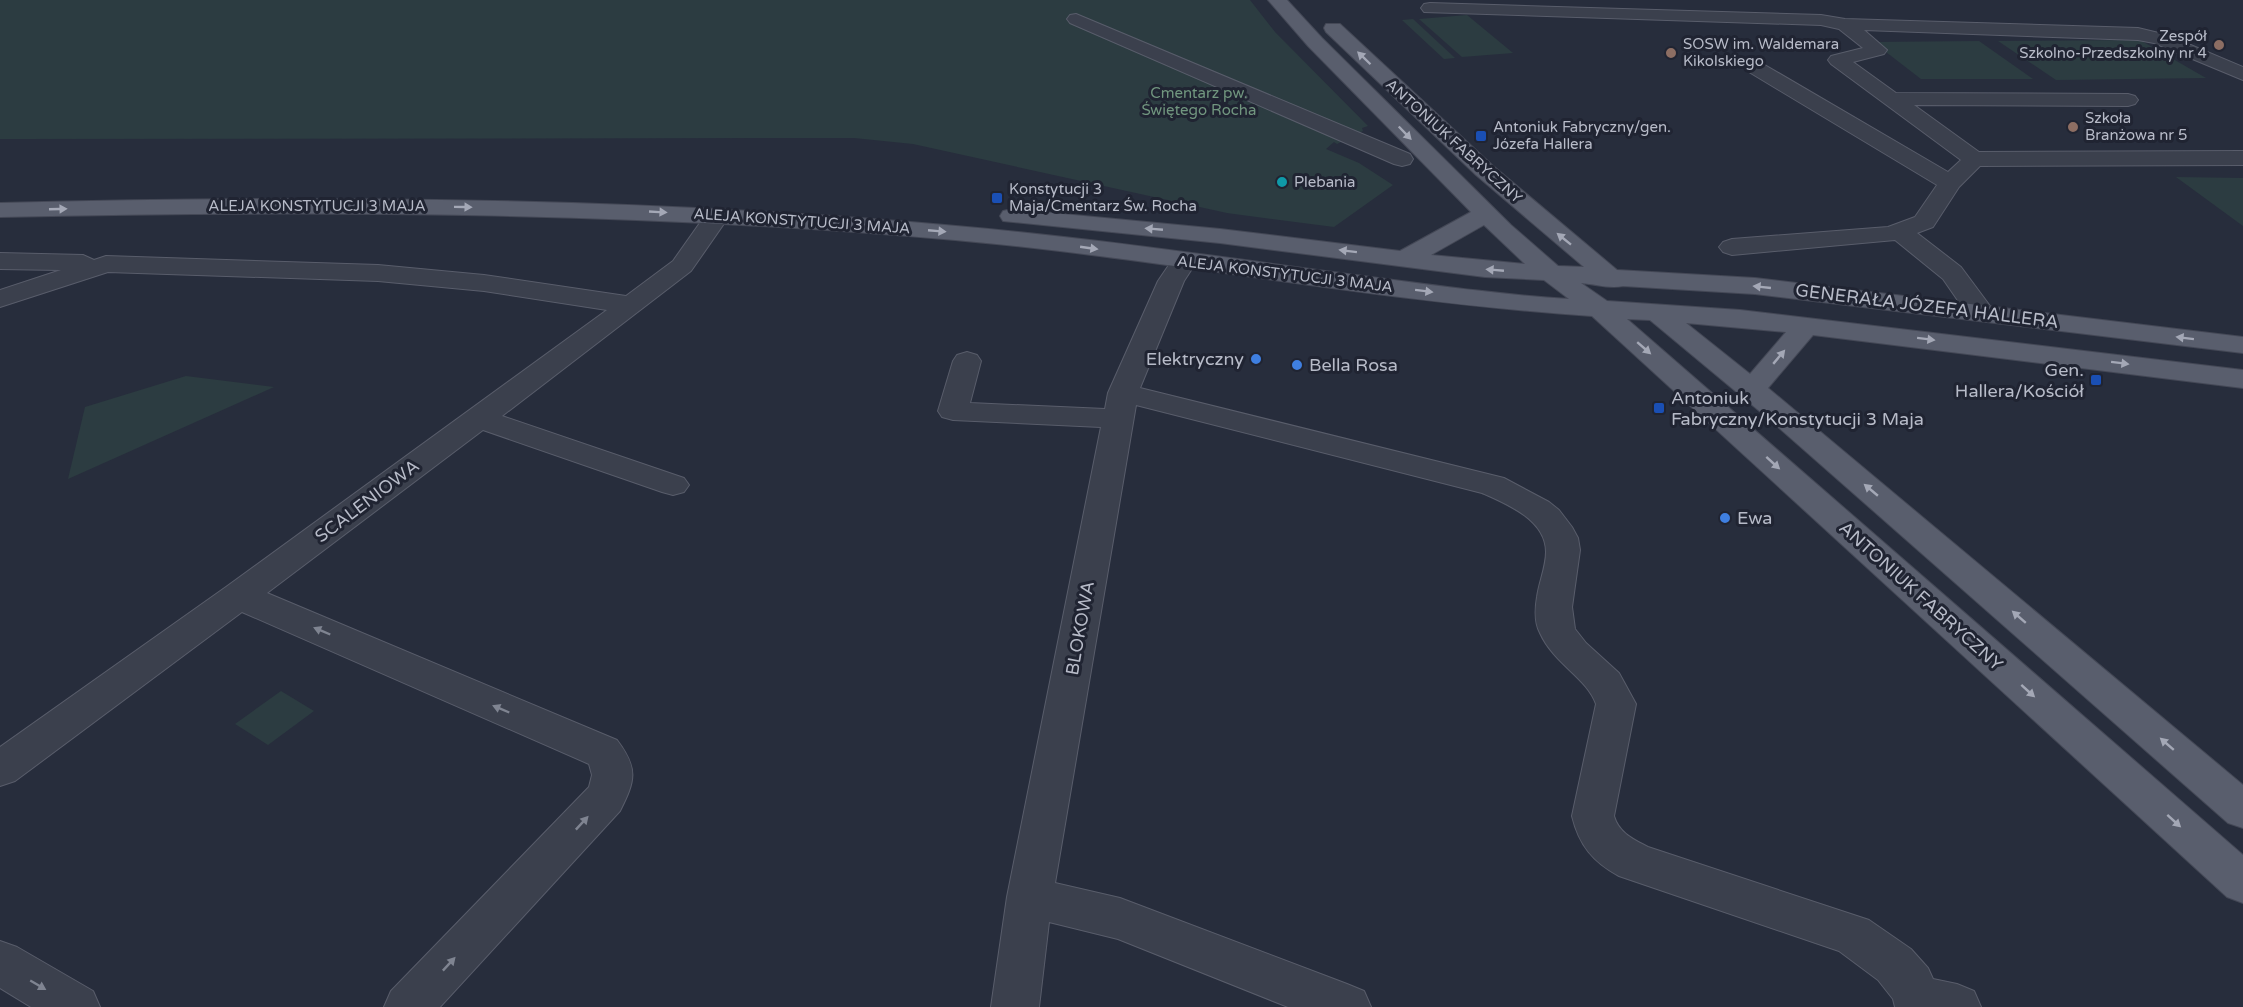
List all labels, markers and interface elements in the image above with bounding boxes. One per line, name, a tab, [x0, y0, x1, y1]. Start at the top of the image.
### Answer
place label: Zespół Szkolno-Przedszkolny nr 4	[2019, 27, 2207, 62]
place label: SOSW im. Waldemara Kikolskiego	[1683, 35, 1839, 70]
marker: Zespół Szkolno-Przedszkolny nr 4	[2212, 38, 2226, 52]
marker: SOSW im. Waldemara Kikolskiego	[1664, 46, 1678, 60]
one-way arrow	[1358, 52, 1372, 66]
street label: ANTONIUK FABRYCZNY	[1382, 75, 1526, 207]
park label: Cmentarz pw. Świętego Rocha	[1142, 84, 1256, 119]
place label: Szkoła Branżowa nr 5	[2085, 109, 2187, 144]
place label: Antoniuk Fabryczny/gen. Józefa Hallera	[1493, 118, 1671, 153]
marker: Szkoła Branżowa nr 5	[2066, 120, 2080, 134]
one-way arrow	[1398, 125, 1412, 139]
marker: Antoniuk Fabryczny/gen. Józefa Hallera	[1474, 129, 1488, 143]
place label: Plebania	[1294, 173, 1355, 191]
marker: Plebania	[1275, 175, 1289, 189]
place label: Konstytucji 3 Maja/Cmentarz Św. Rocha	[1009, 180, 1197, 215]
marker: Konstytucji 3 Maja/Cmentarz Św. Rocha	[990, 191, 1004, 205]
street label: ALEJA KONSTYTUCJI 3 MAJA	[208, 197, 426, 215]
one-way arrow	[454, 202, 473, 211]
one-way arrow	[49, 204, 68, 213]
street label: ALEJA KONSTYTUCJI 3 MAJA	[693, 204, 911, 238]
one-way arrow	[649, 207, 668, 216]
one-way arrow	[1145, 224, 1164, 234]
one-way arrow	[927, 226, 946, 236]
one-way arrow	[1557, 233, 1572, 246]
one-way arrow	[1080, 243, 1099, 252]
one-way arrow	[1339, 246, 1358, 256]
street label: ALEJA KONSTYTUCJI 3 MAJA	[1176, 252, 1394, 296]
one-way arrow	[1486, 265, 1505, 275]
street label: GENERAŁA JÓZEFA HALLERA	[1794, 279, 2060, 333]
one-way arrow	[1752, 282, 1771, 292]
one-way arrow	[1414, 287, 1433, 296]
one-way arrow	[2175, 333, 2194, 343]
one-way arrow	[1917, 335, 1936, 344]
one-way arrow	[1636, 341, 1651, 355]
place label: Elektryczny	[1146, 348, 1244, 370]
one-way arrow	[1772, 349, 1785, 365]
marker: Elektryczny	[1249, 352, 1263, 366]
place label: Bella Rosa	[1309, 354, 1398, 376]
marker: Bella Rosa	[1290, 358, 1304, 372]
place label: Gen. Hallera/Kościół	[1955, 359, 2084, 402]
one-way arrow	[2110, 359, 2129, 368]
marker: Gen. Hallera/Kościół	[2089, 373, 2103, 387]
place label: Antoniuk Fabryczny/Konstytucji 3 Maja	[1671, 387, 1924, 430]
marker: Antoniuk Fabryczny/Konstytucji 3 Maja	[1652, 401, 1666, 415]
street label: SCALENIOWA	[311, 455, 423, 547]
one-way arrow	[1765, 456, 1780, 469]
one-way arrow	[1864, 484, 1879, 497]
place label: Ewa	[1737, 507, 1772, 529]
marker: Ewa	[1718, 511, 1732, 525]
street label: ANTONIUK FABRYCZNY	[1835, 517, 2008, 676]
street label: BLOKOWA	[1061, 579, 1099, 677]
one-way arrow	[2012, 611, 2027, 624]
one-way arrow	[313, 626, 331, 636]
one-way arrow	[2020, 684, 2035, 697]
one-way arrow	[492, 703, 510, 713]
one-way arrow	[2160, 738, 2175, 751]
one-way arrow	[2166, 814, 2181, 828]
one-way arrow	[575, 816, 589, 830]
one-way arrow	[441, 958, 455, 972]
one-way arrow	[30, 980, 47, 990]

